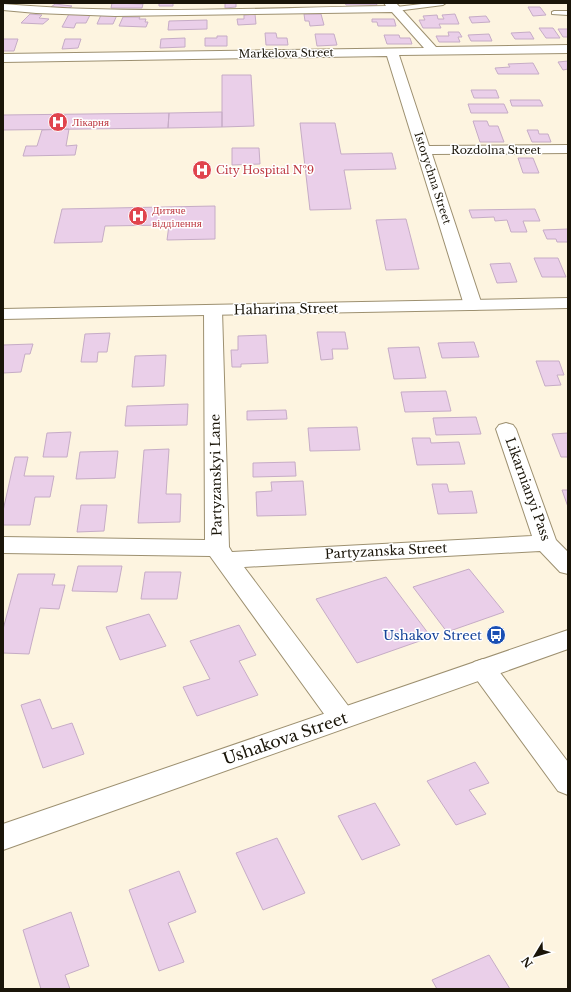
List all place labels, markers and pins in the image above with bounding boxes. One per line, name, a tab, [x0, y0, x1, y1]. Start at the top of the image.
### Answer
hospital icon: Лікарня	[47, 111, 69, 133]
place label: Лікарня	[72, 115, 109, 129]
hospital icon: City Hospital №9	[191, 159, 213, 181]
place label: City Hospital №9	[216, 163, 314, 177]
place label: Дитяче відділення	[152, 203, 202, 230]
hospital icon: Дитяче відділення	[127, 205, 149, 227]
bus stop icon: Ushakov Street	[485, 624, 507, 646]
place label: Ushakov Street	[383, 627, 482, 644]

